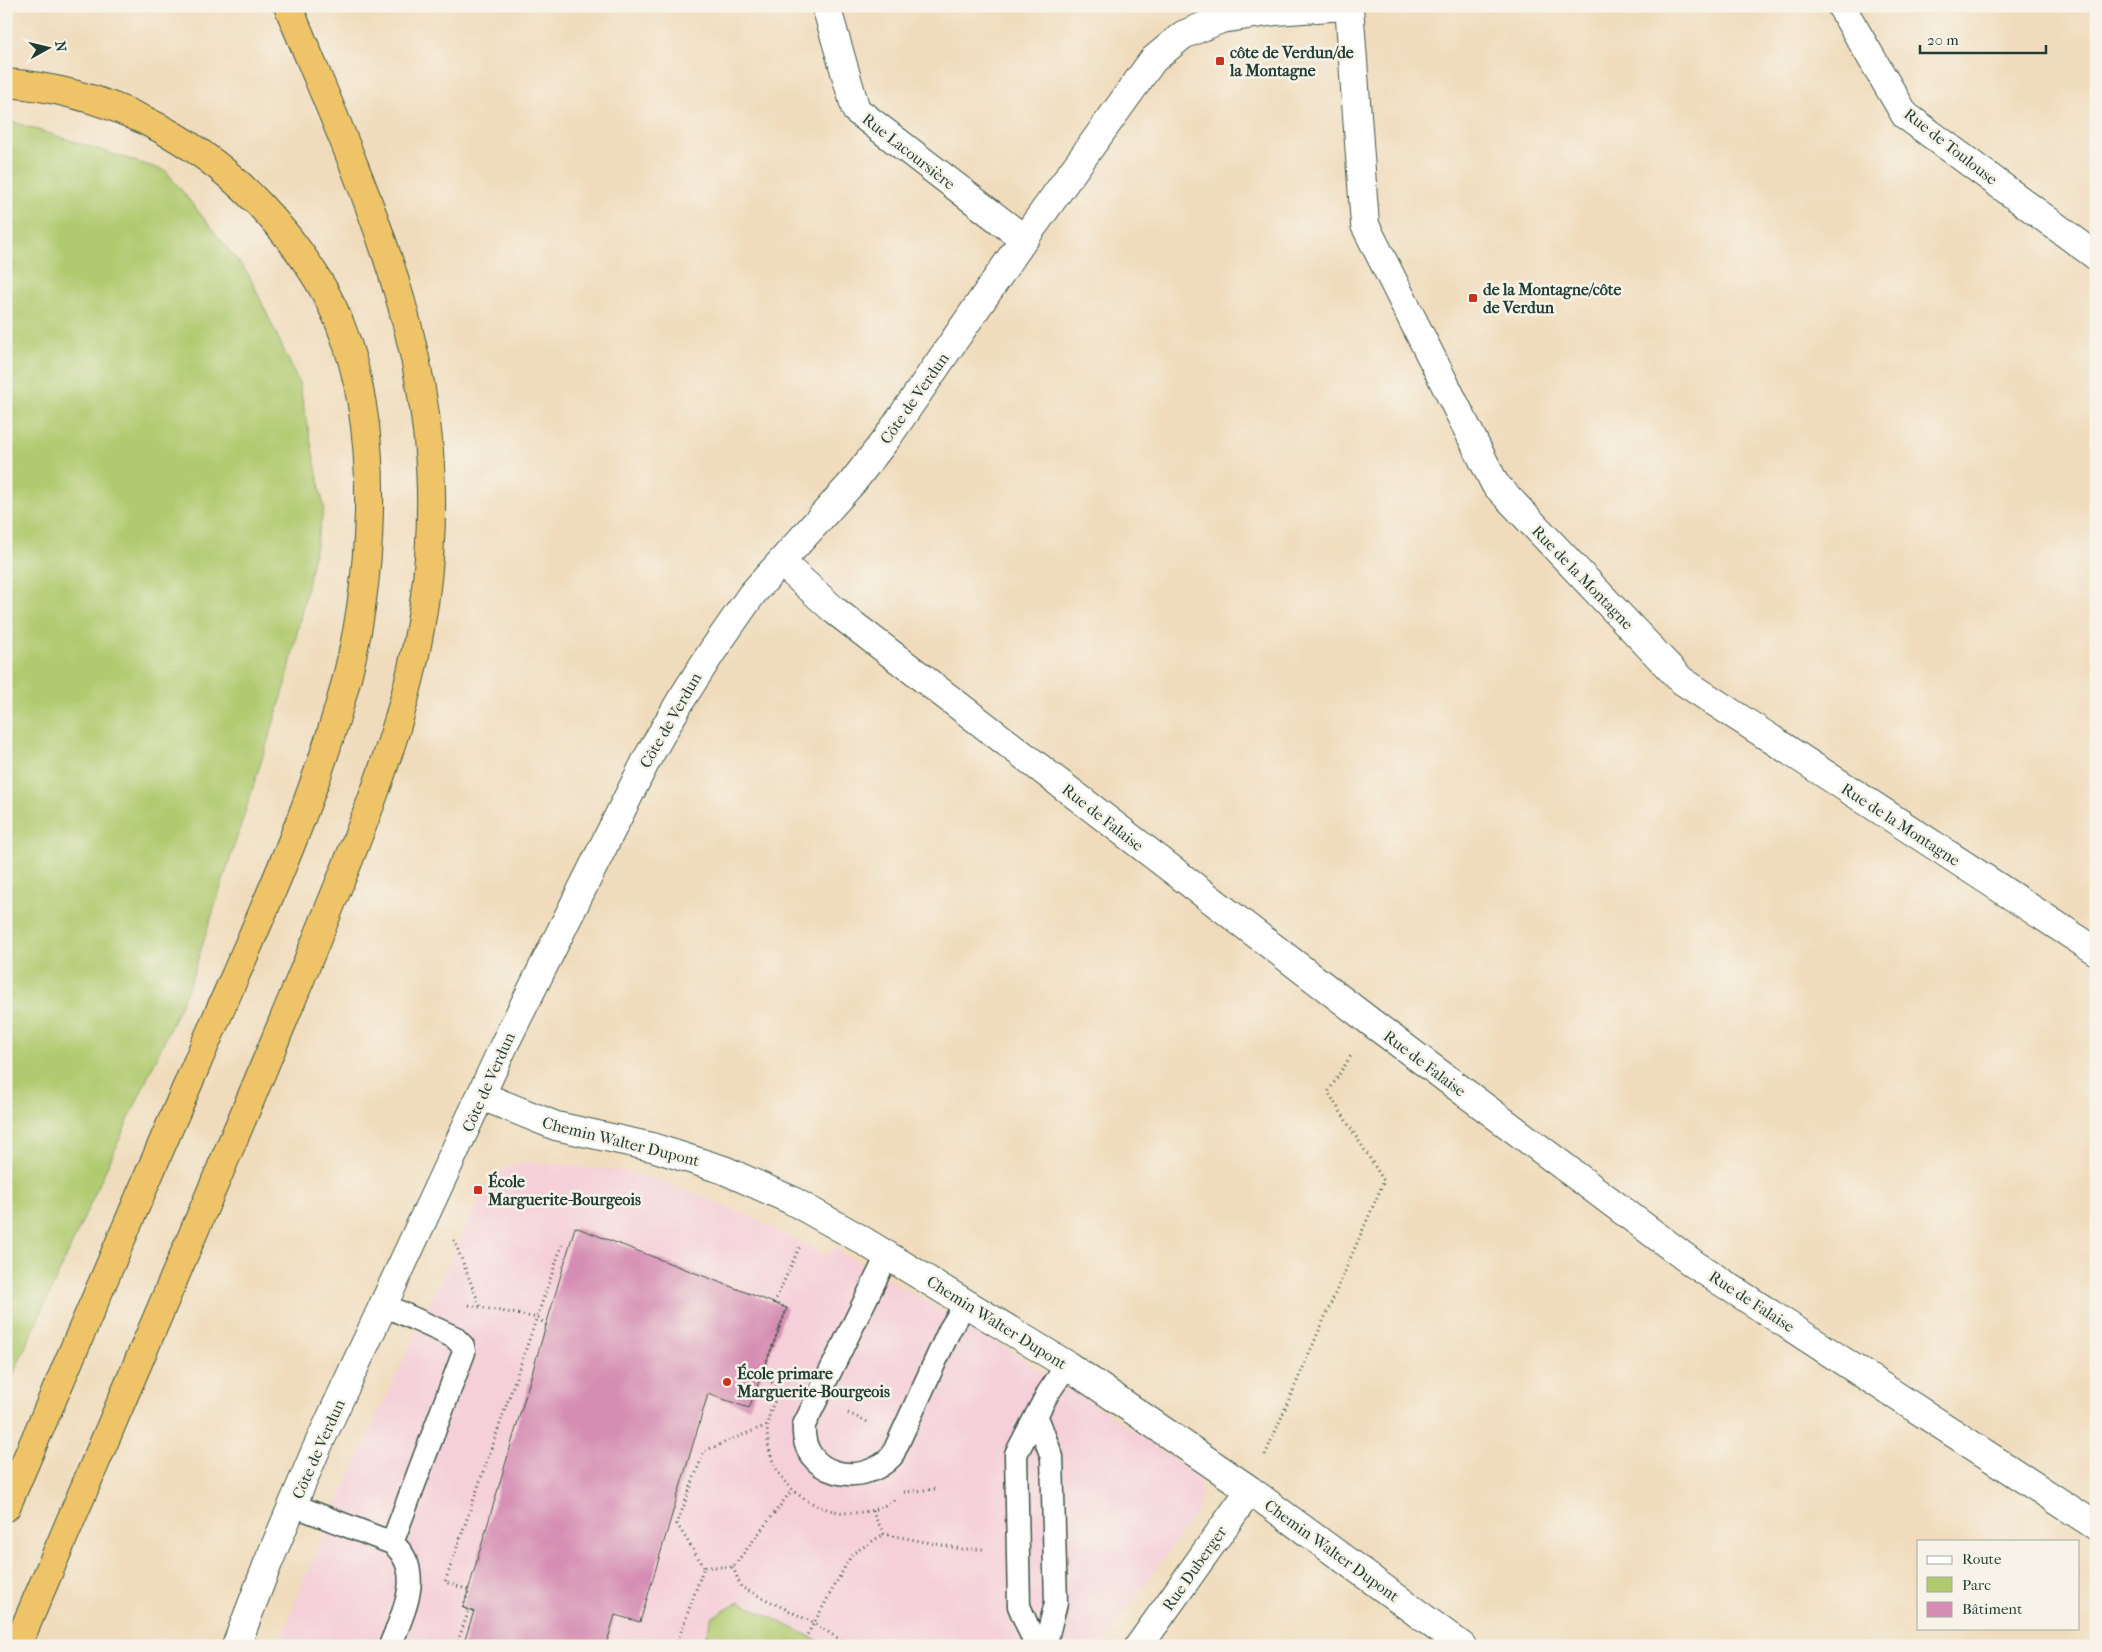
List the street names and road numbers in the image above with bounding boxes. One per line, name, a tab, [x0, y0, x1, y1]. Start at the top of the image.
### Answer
street label: Rue de Toulouse	[1900, 104, 2001, 189]
street label: Rue Lacoursière	[858, 109, 959, 194]
street label: Côte de Verdun	[876, 348, 953, 448]
street label: Rue de la Montagne	[1528, 521, 1637, 633]
street label: Côte de Verdun	[635, 669, 706, 771]
street label: Rue de la Montagne	[1838, 779, 1964, 870]
street label: Rue de Falaise	[1058, 780, 1147, 855]
street label: Rue de Falaise	[1380, 1026, 1470, 1101]
street label: Côte de Verdun	[458, 1029, 519, 1135]
street label: Chemin Walter Dupont	[540, 1113, 702, 1170]
street label: Rue de Falaise	[1705, 1267, 1798, 1336]
street label: Chemin Walter Dupont	[923, 1272, 1070, 1373]
street label: Côte de Verdun	[288, 1396, 349, 1502]
street label: Chemin Walter Dupont	[1261, 1495, 1403, 1606]
street label: Rue Duberger	[1158, 1522, 1231, 1614]

